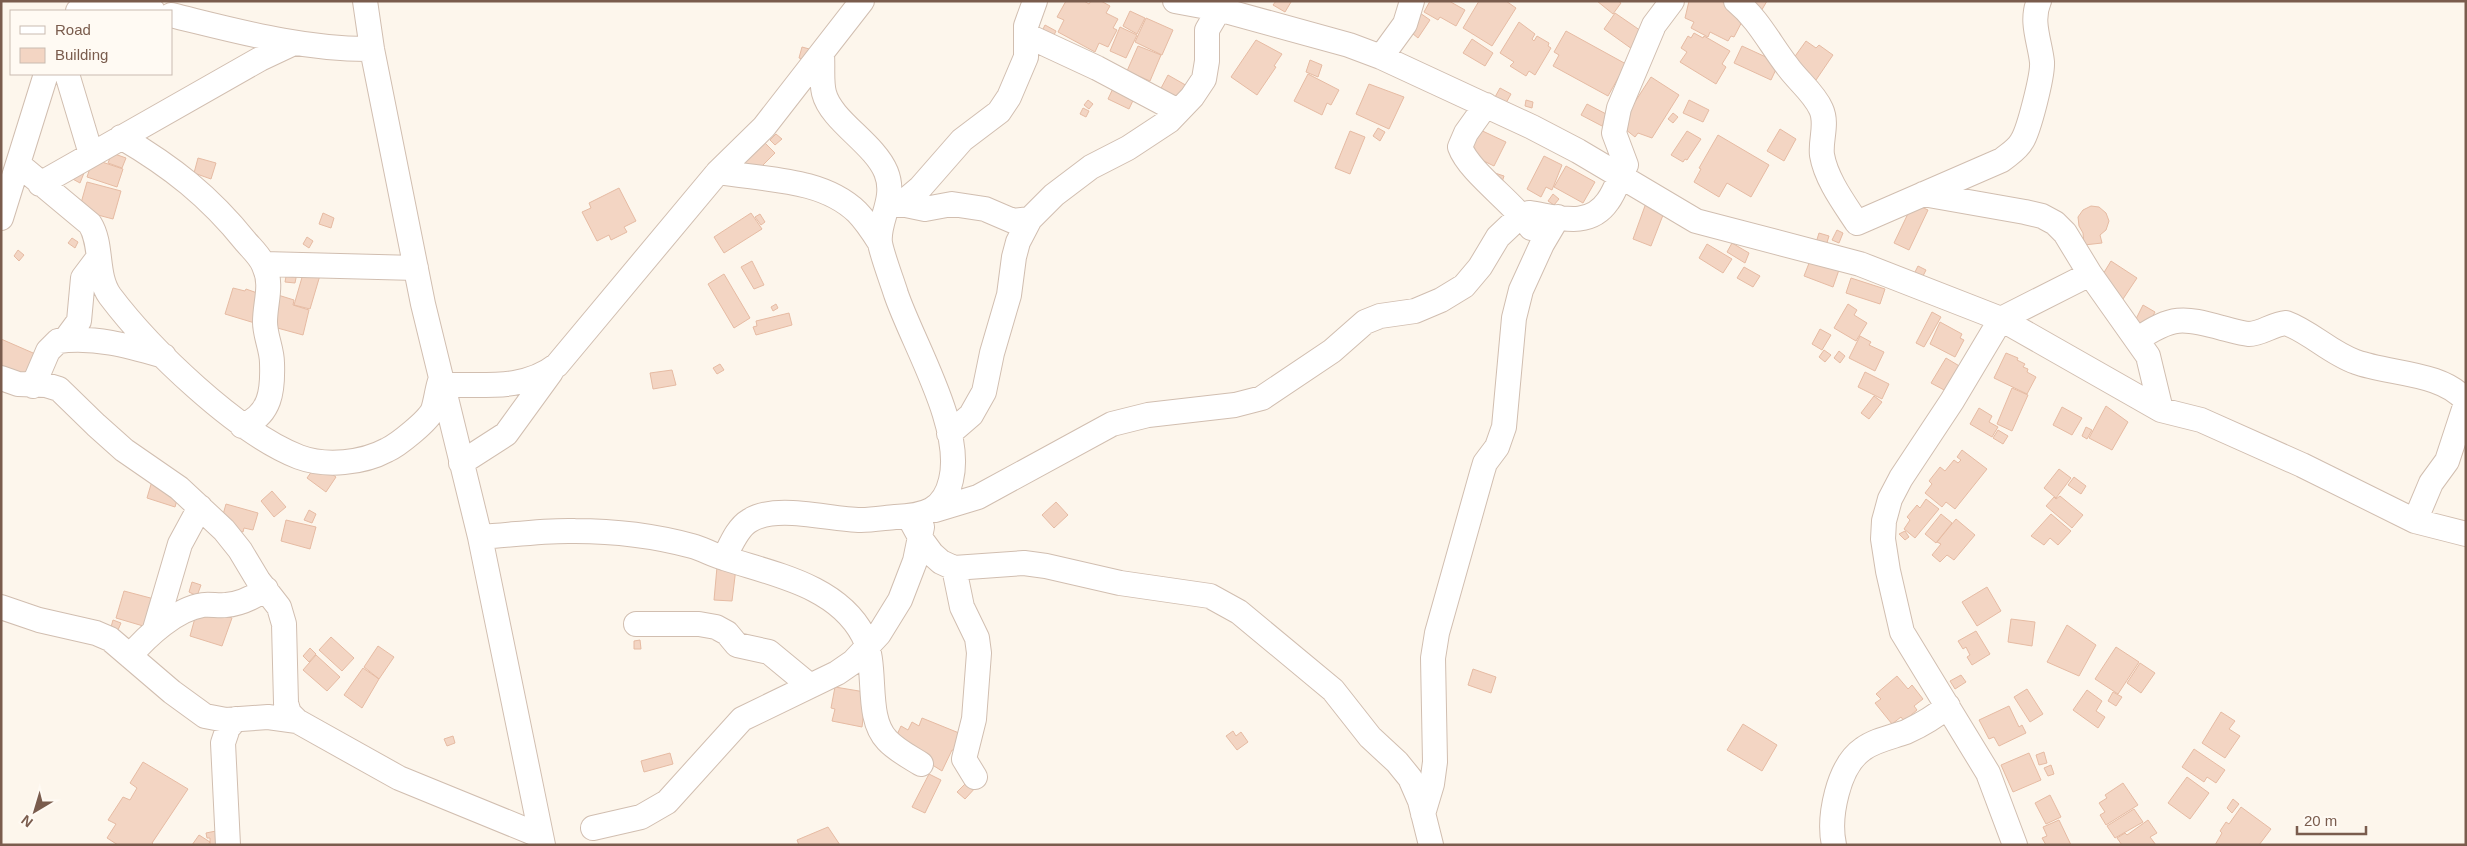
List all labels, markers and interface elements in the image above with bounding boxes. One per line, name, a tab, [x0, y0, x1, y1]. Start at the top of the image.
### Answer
legend	[10, 10, 172, 75]
text: Road	[55, 21, 91, 38]
text: Building	[55, 46, 108, 63]
north arrow	[10, 786, 60, 836]
scale bar	[2297, 804, 2366, 836]
text: N	[18, 812, 36, 831]
text: 20 m	[2304, 812, 2337, 829]

